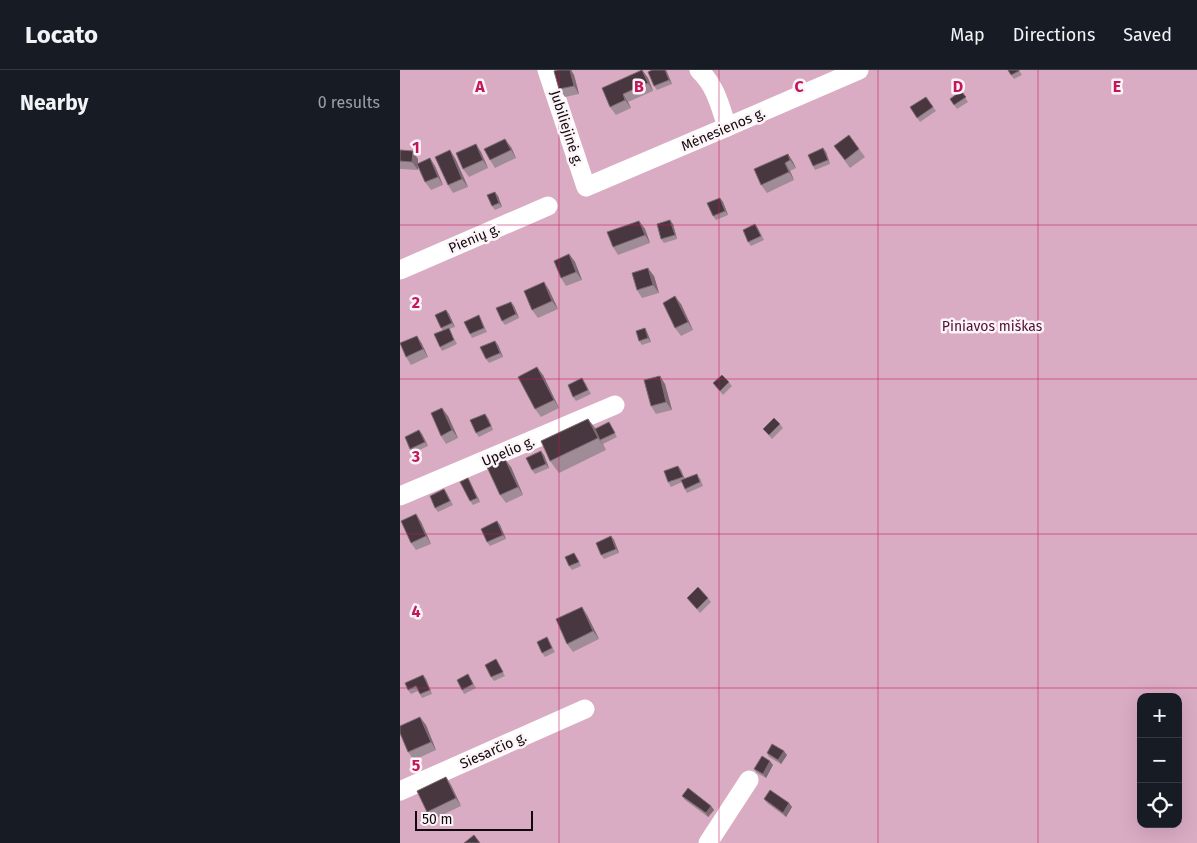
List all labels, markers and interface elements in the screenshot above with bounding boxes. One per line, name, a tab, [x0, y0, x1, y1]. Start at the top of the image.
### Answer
text: Locato	[25, 21, 98, 49]
text: Map	[950, 24, 985, 46]
text: Directions	[1013, 24, 1095, 46]
text: Saved	[1123, 24, 1172, 46]
text: A	[474, 77, 485, 96]
text: B	[634, 77, 644, 96]
text: C	[794, 77, 804, 96]
text: D	[953, 77, 963, 96]
text: E	[1113, 77, 1121, 96]
street label: Jubiliejinė g.	[546, 88, 587, 168]
text: Nearby	[20, 90, 88, 116]
text: 0 results	[318, 93, 380, 112]
street label: Mėnesienos g.	[679, 104, 768, 155]
text: 1	[412, 138, 420, 157]
street label: Pienių g.	[446, 220, 503, 257]
text: 2	[412, 293, 420, 312]
park label: Piniavos miškas	[942, 318, 1043, 335]
street label: Upelio g.	[479, 433, 537, 470]
text: 3	[411, 447, 420, 466]
text: 4	[411, 602, 421, 621]
map controls	[1137, 693, 1182, 828]
button: +	[1137, 693, 1182, 738]
street label: Siesarčio g.	[457, 728, 529, 773]
button: −	[1137, 738, 1182, 783]
text: 5	[412, 756, 421, 775]
button: locate	[1137, 783, 1182, 828]
scale bar	[415, 808, 532, 831]
text: 50 m	[422, 811, 453, 828]

